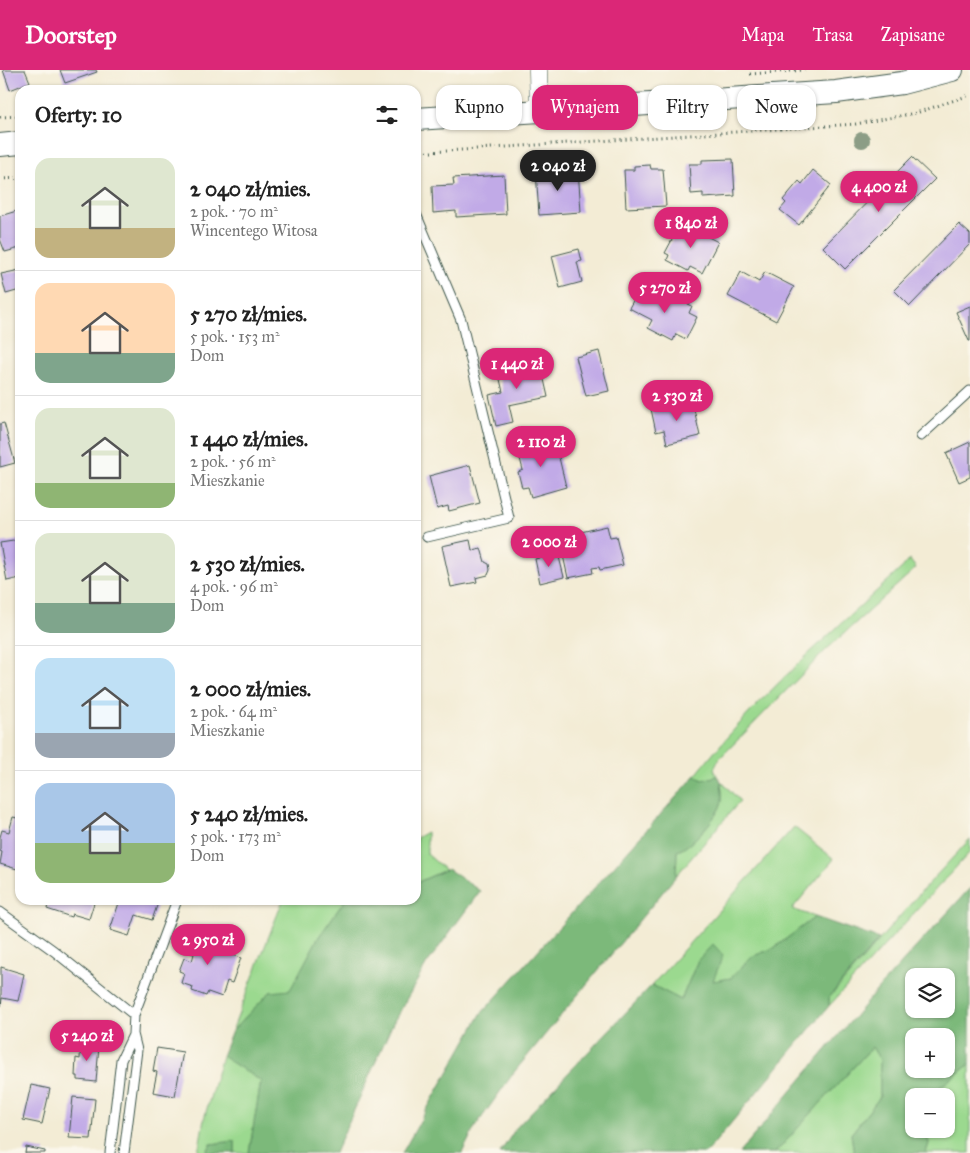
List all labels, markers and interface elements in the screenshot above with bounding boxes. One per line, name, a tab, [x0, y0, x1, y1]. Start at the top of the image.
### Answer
text: Doorstep	[25, 20, 117, 50]
text: Mapa	[742, 24, 784, 46]
text: Trasa	[812, 24, 853, 46]
text: Zapisane	[881, 24, 945, 46]
chip: Kupno	[436, 85, 522, 130]
chip: Wynajem	[532, 85, 638, 130]
chip: Filtry	[648, 85, 727, 130]
chip: Nowe	[737, 85, 816, 130]
icon: filters	[373, 101, 401, 129]
text: Oferty: 10	[35, 102, 122, 128]
pin: 2 040 zł	[506, 150, 610, 192]
text: 2 040 zł	[531, 156, 585, 175]
pin: 4 400 zł	[827, 170, 931, 213]
text: 2 040 zł/mies.	[190, 176, 311, 202]
text: 4 400 zł	[851, 177, 907, 196]
icon: home	[75, 178, 135, 238]
text: 2 pok. · 70 m²	[190, 202, 278, 221]
pin: 1 840 zł	[639, 206, 743, 249]
text: 1 840 zł	[665, 213, 717, 232]
text: Wincentego Witosa	[190, 221, 318, 240]
pin: 5 270 zł	[613, 272, 717, 314]
text: 5 270 zł	[639, 278, 691, 297]
text: 5 270 zł/mies.	[190, 301, 307, 327]
icon: home	[75, 303, 135, 363]
text: 5 pok. · 153 m²	[190, 327, 280, 346]
text: Dom	[190, 346, 224, 365]
pin: 1 440 zł	[465, 348, 569, 390]
text: 1 440 zł	[491, 354, 543, 373]
pin: 2 530 zł	[625, 380, 729, 422]
text: 2 530 zł	[652, 386, 702, 405]
text: 1 440 zł/mies.	[190, 426, 308, 452]
pin: 2 110 zł	[489, 426, 593, 468]
icon: home	[75, 428, 135, 488]
text: 2 110 zł	[517, 432, 565, 451]
text: 2 pok. · 56 m²	[190, 452, 276, 471]
text: Mieszkanie	[190, 471, 265, 490]
pin: 2 000 zł	[497, 526, 601, 568]
text: 2 000 zł	[522, 532, 576, 551]
text: 2 530 zł/mies.	[190, 551, 305, 577]
icon: home	[75, 553, 135, 613]
text: 4 pok. · 96 m²	[190, 577, 278, 596]
text: Dom	[190, 596, 224, 615]
text: 2 000 zł/mies.	[190, 676, 311, 702]
icon: home	[75, 678, 135, 738]
text: 2 pok. · 64 m²	[190, 702, 277, 721]
text: Mieszkanie	[190, 721, 265, 740]
text: 5 240 zł/mies.	[190, 801, 308, 827]
icon: home	[75, 803, 135, 863]
text: 5 pok. · 173 m²	[190, 827, 281, 846]
text: Dom	[190, 846, 224, 865]
pin: 2 950 zł	[156, 924, 260, 966]
text: 2 950 zł	[182, 930, 234, 949]
map controls	[905, 968, 955, 1138]
button: layers	[905, 968, 955, 1018]
pin: 5 240 zł	[35, 1020, 139, 1062]
text: 5 240 zł	[61, 1026, 113, 1045]
button: +	[905, 1028, 955, 1078]
button: −	[905, 1088, 955, 1138]

